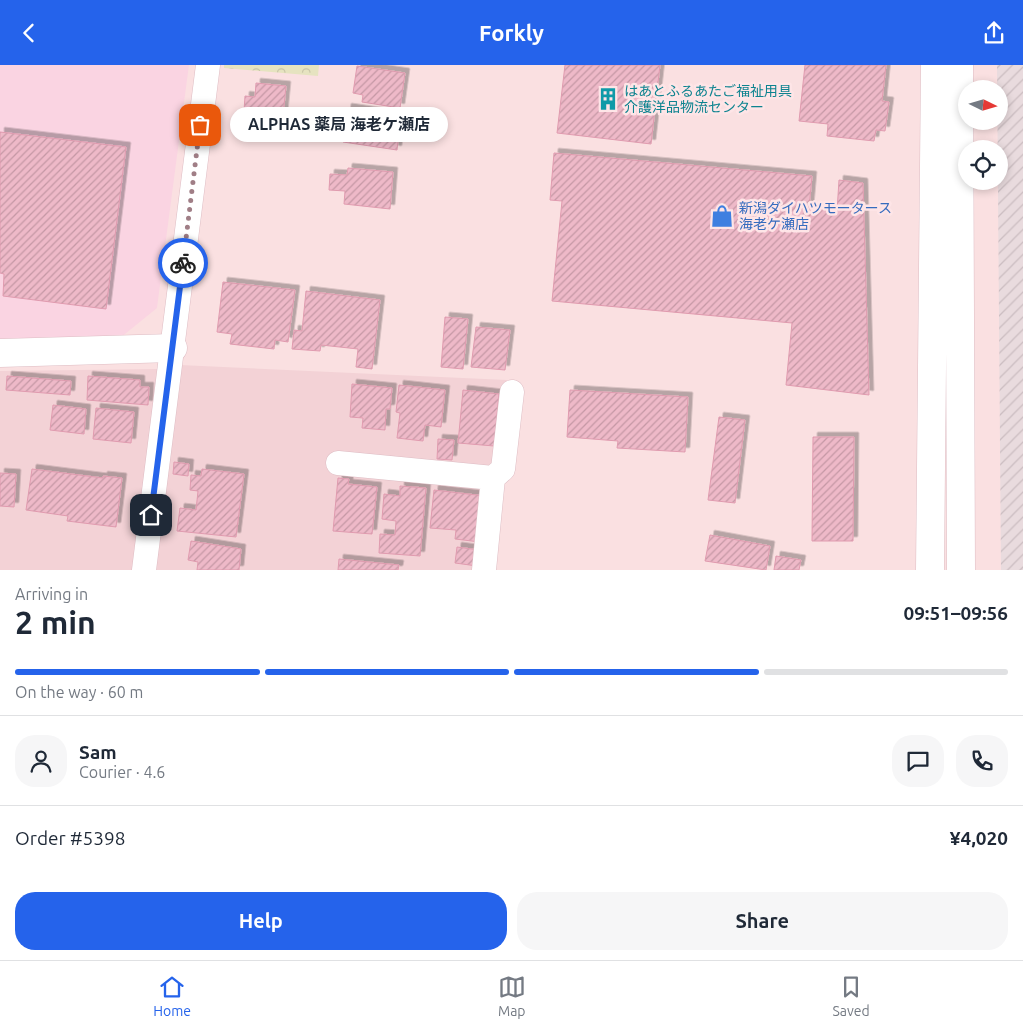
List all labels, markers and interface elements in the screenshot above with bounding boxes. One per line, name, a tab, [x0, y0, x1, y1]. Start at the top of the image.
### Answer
icon: back	[15, 19, 43, 47]
icon: share	[980, 19, 1008, 47]
text: Forkly	[479, 20, 544, 45]
north arrow	[958, 80, 1008, 130]
map controls	[958, 80, 1008, 190]
place label: はあとふるあたご福祉用具 介護洋品物流センター	[624, 83, 792, 115]
building icon: はあとふるあたご福祉用具 介護洋品物流センター	[595, 86, 621, 112]
pin	[179, 104, 221, 146]
callout: ALPHAS 薬局 海老ケ瀬店	[230, 107, 448, 143]
icon: bag	[186, 111, 214, 139]
text: ALPHAS 薬局 海老ケ瀬店	[248, 115, 430, 133]
button: locate	[958, 140, 1008, 190]
place label: 新潟ダイハツモータース 海老ケ瀬店	[739, 200, 892, 232]
shop icon: 新潟ダイハツモータース 海老ケ瀬店	[709, 203, 735, 229]
courier	[158, 238, 208, 288]
icon: bike	[169, 249, 197, 277]
pin	[130, 494, 172, 536]
icon: home	[137, 501, 165, 529]
text: Arriving in	[15, 585, 88, 603]
text: 09:51–09:56	[903, 602, 1008, 624]
text: 2 min	[15, 604, 96, 640]
text: On the way · 60 m	[15, 683, 143, 701]
button: person	[15, 735, 67, 787]
button: chat	[892, 735, 944, 787]
button: phone	[956, 735, 1008, 787]
text: Sam	[79, 741, 117, 763]
text: Courier · 4.6	[79, 763, 165, 781]
text: Order #5398	[15, 827, 125, 849]
text: ¥4,020	[950, 827, 1008, 849]
button: Help	[15, 892, 507, 950]
button: Share	[517, 892, 1008, 950]
tab: Home	[153, 973, 191, 1019]
tab: Map	[498, 973, 526, 1019]
tab: Saved	[832, 973, 870, 1019]

